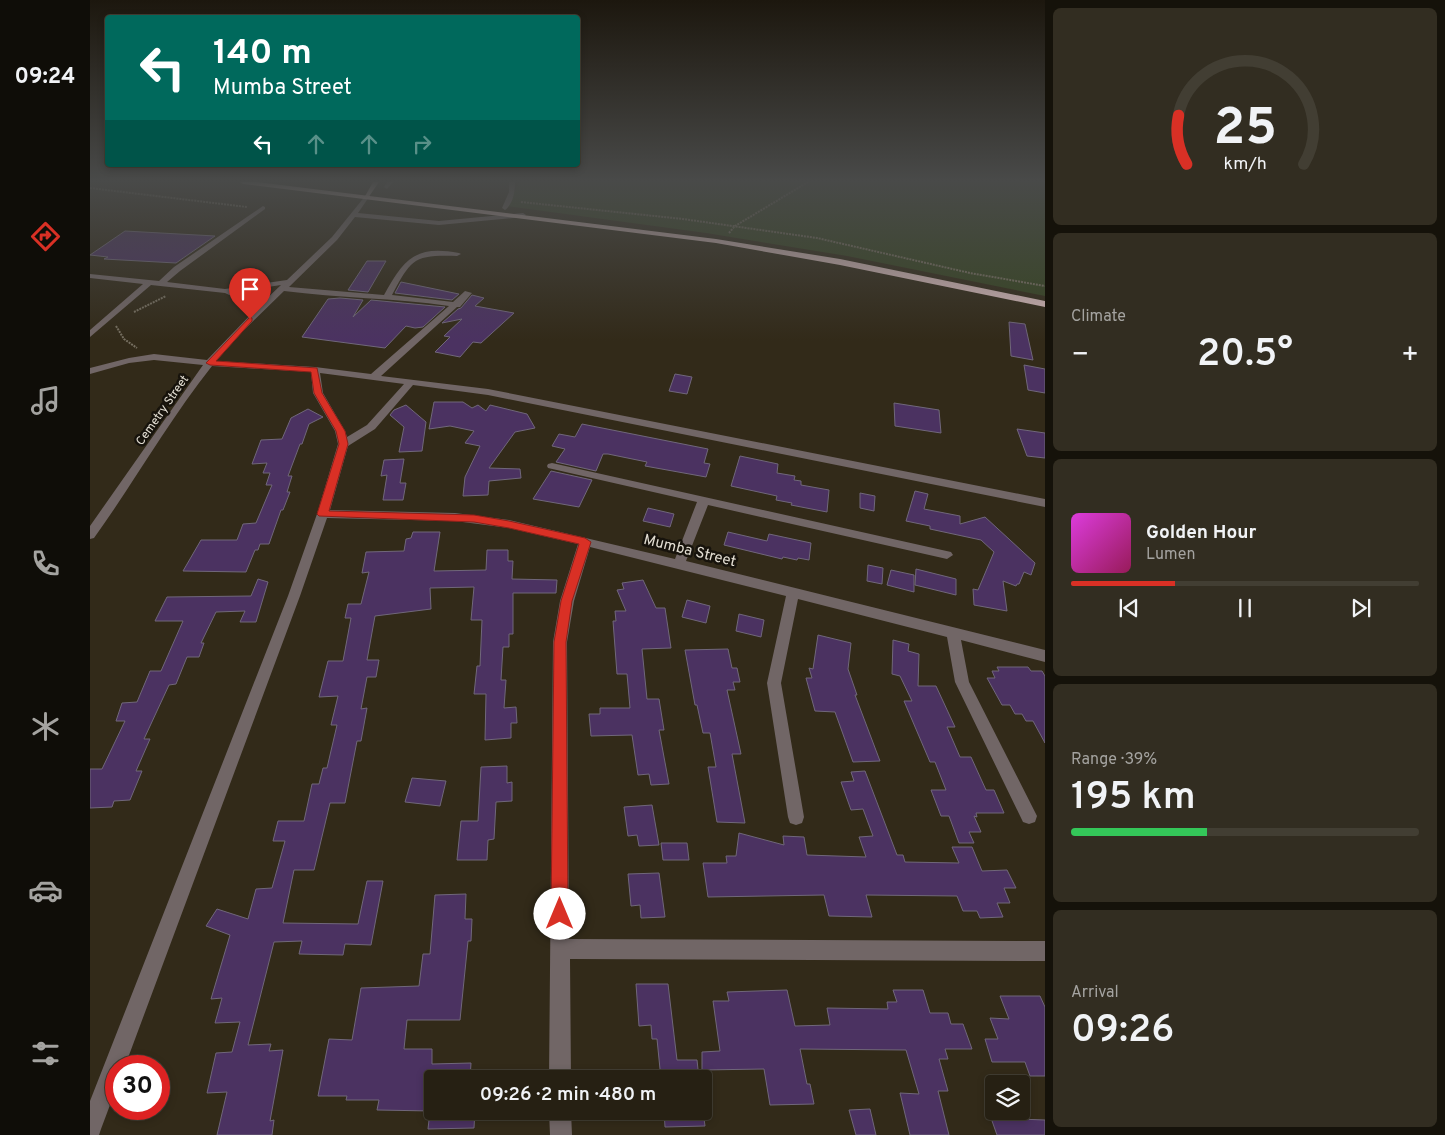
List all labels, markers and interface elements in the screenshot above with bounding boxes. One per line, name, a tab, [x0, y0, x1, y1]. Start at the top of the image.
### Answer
text: 140 m	[213, 32, 312, 76]
icon: left	[130, 35, 195, 100]
text: 09:24	[15, 64, 75, 91]
text: Mumba Street	[213, 75, 352, 102]
text: 25	[1213, 97, 1277, 163]
icon: left	[249, 130, 277, 158]
icon: ahead	[302, 130, 330, 158]
icon: ahead	[355, 130, 383, 158]
icon: right	[408, 130, 436, 158]
text: km/h	[1223, 153, 1267, 176]
icon: directions	[28, 219, 63, 254]
pin	[229, 268, 271, 319]
icon: arrive	[236, 275, 264, 303]
text: Climate	[1071, 307, 1126, 327]
text: 20.5°	[1197, 331, 1293, 380]
text: −	[1071, 338, 1089, 374]
text: +	[1401, 338, 1419, 374]
street label: Cemetry Street	[133, 372, 193, 449]
icon: music	[28, 383, 63, 418]
text: Golden Hour	[1146, 521, 1257, 545]
street label: Mumba Street	[641, 531, 738, 572]
text: Lumen	[1146, 545, 1196, 565]
icon: phone	[28, 546, 63, 581]
icon: previous	[1115, 594, 1143, 622]
icon: pause	[1231, 594, 1259, 622]
icon: next	[1347, 594, 1375, 622]
icon: climate	[28, 709, 63, 744]
text: Range · 39%	[1071, 750, 1157, 770]
text: 195 km	[1071, 774, 1196, 823]
icon: car	[28, 873, 63, 908]
position arrow	[533, 887, 585, 939]
text: Arrival	[1071, 983, 1119, 1003]
text: 09:26	[1071, 1007, 1174, 1056]
icon: filters	[28, 1036, 63, 1071]
speed limit sign: 30	[105, 1055, 170, 1120]
map controls	[985, 1075, 1030, 1120]
button: layers	[985, 1075, 1030, 1120]
text: 09:26 · 2 min · 480 m	[480, 1083, 656, 1107]

